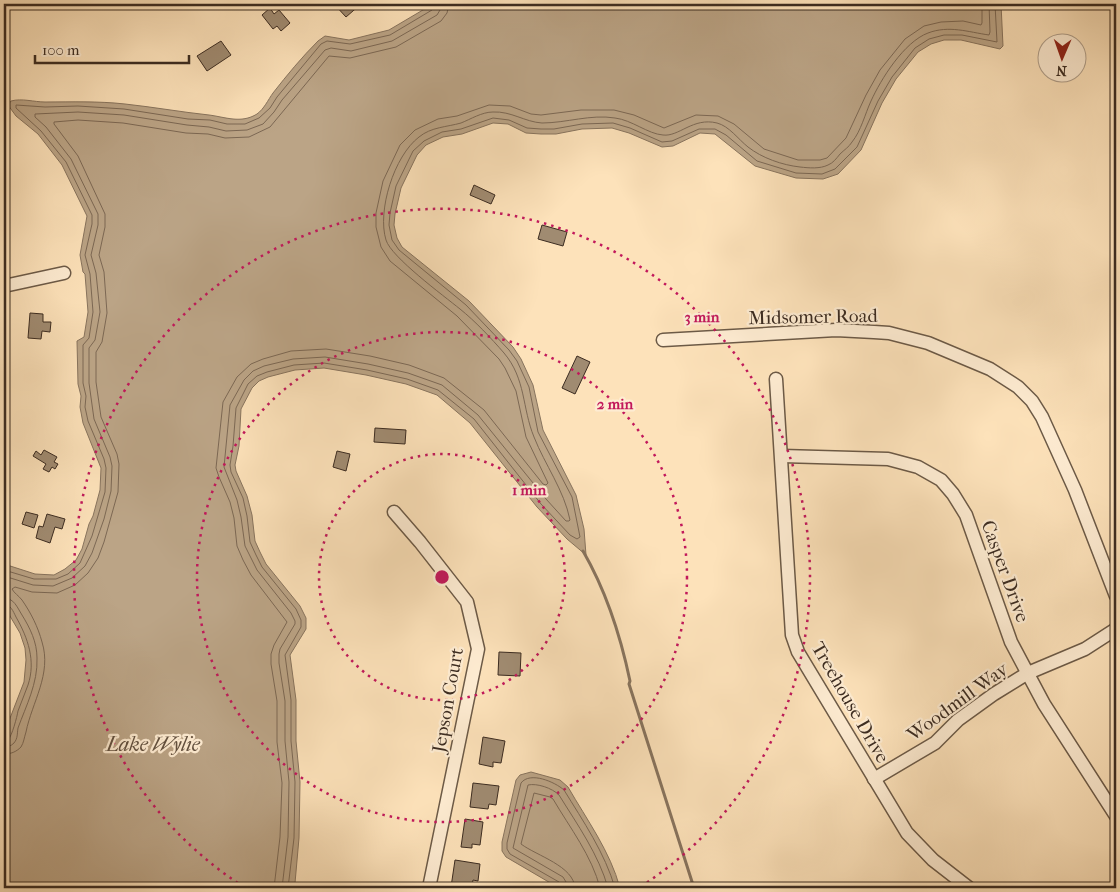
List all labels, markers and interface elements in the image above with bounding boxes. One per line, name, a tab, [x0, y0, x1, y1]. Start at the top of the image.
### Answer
scale bar	[35, 32, 189, 64]
north arrow	[1038, 32, 1088, 82]
text: 100 m	[42, 41, 80, 59]
text: N	[1056, 62, 1067, 79]
street label: Midsomer Road	[748, 305, 879, 329]
text: 3 min	[685, 308, 720, 326]
text: 2 min	[597, 395, 634, 413]
text: 1 min	[512, 481, 546, 499]
street label: Casper Drive	[976, 517, 1034, 625]
centre of rings	[433, 568, 451, 586]
street label: Treehouse Drive	[807, 638, 894, 767]
street label: Jepson Court	[428, 646, 468, 756]
street label: Woodmill Way	[902, 657, 1013, 746]
water label: Lake Wylie	[104, 733, 201, 756]

